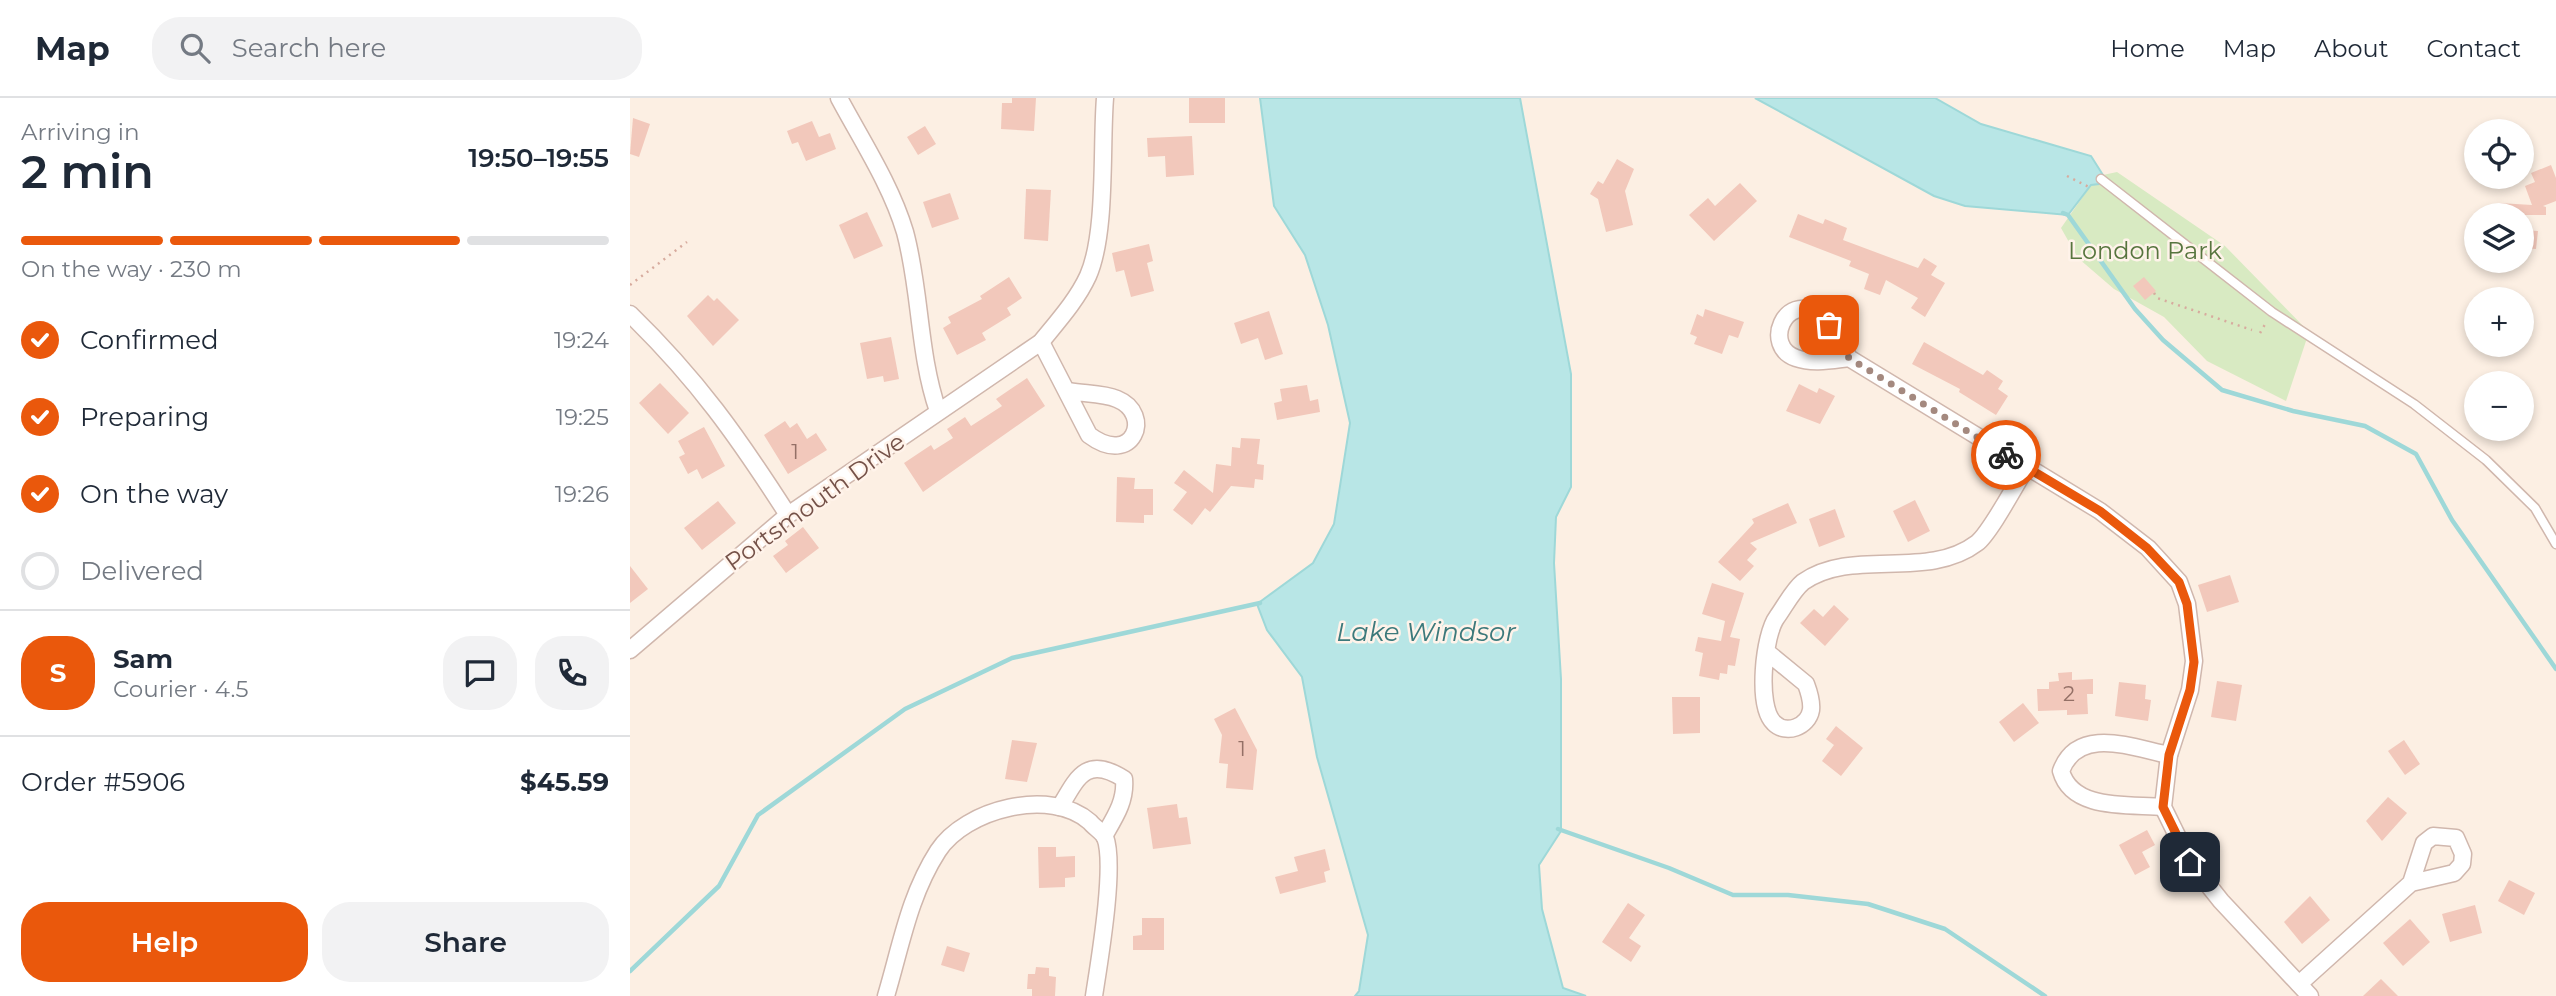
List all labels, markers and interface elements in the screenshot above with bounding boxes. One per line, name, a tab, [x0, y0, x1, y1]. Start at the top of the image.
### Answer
search box	[152, 17, 642, 80]
text: Map	[35, 28, 110, 68]
icon: search	[176, 29, 214, 67]
text: Search here	[232, 32, 386, 64]
text: Home	[2110, 34, 2185, 63]
text: Map	[2223, 34, 2276, 63]
text: About	[2314, 34, 2388, 63]
text: Contact	[2426, 34, 2521, 63]
text: Arriving in	[21, 118, 140, 146]
map controls	[2464, 119, 2534, 441]
button: locate	[2464, 119, 2534, 189]
text: 19:50–19:55	[468, 142, 609, 174]
text: 2 min	[21, 143, 154, 200]
button: layers	[2464, 203, 2534, 273]
park label: London Park	[2068, 236, 2223, 265]
text: On the way · 230 m	[21, 255, 242, 283]
button: +	[2464, 287, 2534, 357]
pin	[1799, 295, 1859, 355]
icon: bag	[1810, 306, 1848, 344]
icon: check	[21, 321, 59, 359]
text: Confirmed	[80, 324, 219, 356]
text: 19:24	[554, 326, 609, 354]
button: −	[2464, 371, 2534, 441]
icon: check	[21, 398, 59, 436]
text: Preparing	[80, 401, 209, 433]
text: 19:25	[556, 403, 609, 431]
courier	[1971, 420, 2041, 490]
street label: Portsmouth Drive	[719, 427, 910, 577]
icon: bike	[1987, 436, 2025, 474]
house number: 1	[791, 439, 799, 464]
icon: check	[21, 475, 59, 513]
text: On the way	[80, 478, 228, 510]
text: 19:26	[555, 480, 609, 508]
text: Delivered	[80, 555, 204, 587]
water label: Lake Windsor	[1336, 616, 1516, 648]
button: chat	[443, 636, 517, 710]
button: phone	[535, 636, 609, 710]
text: Sam	[113, 643, 173, 675]
text: S	[50, 657, 66, 689]
text: Courier · 4.5	[113, 675, 248, 703]
house number: 2	[2063, 681, 2075, 706]
house number: 1	[1238, 736, 1246, 761]
text: Order #5906	[21, 766, 185, 798]
text: $45.59	[520, 766, 609, 798]
pin	[2160, 832, 2220, 892]
icon: home	[2171, 843, 2209, 881]
button: Help	[21, 902, 308, 982]
button: Share	[322, 902, 609, 982]

